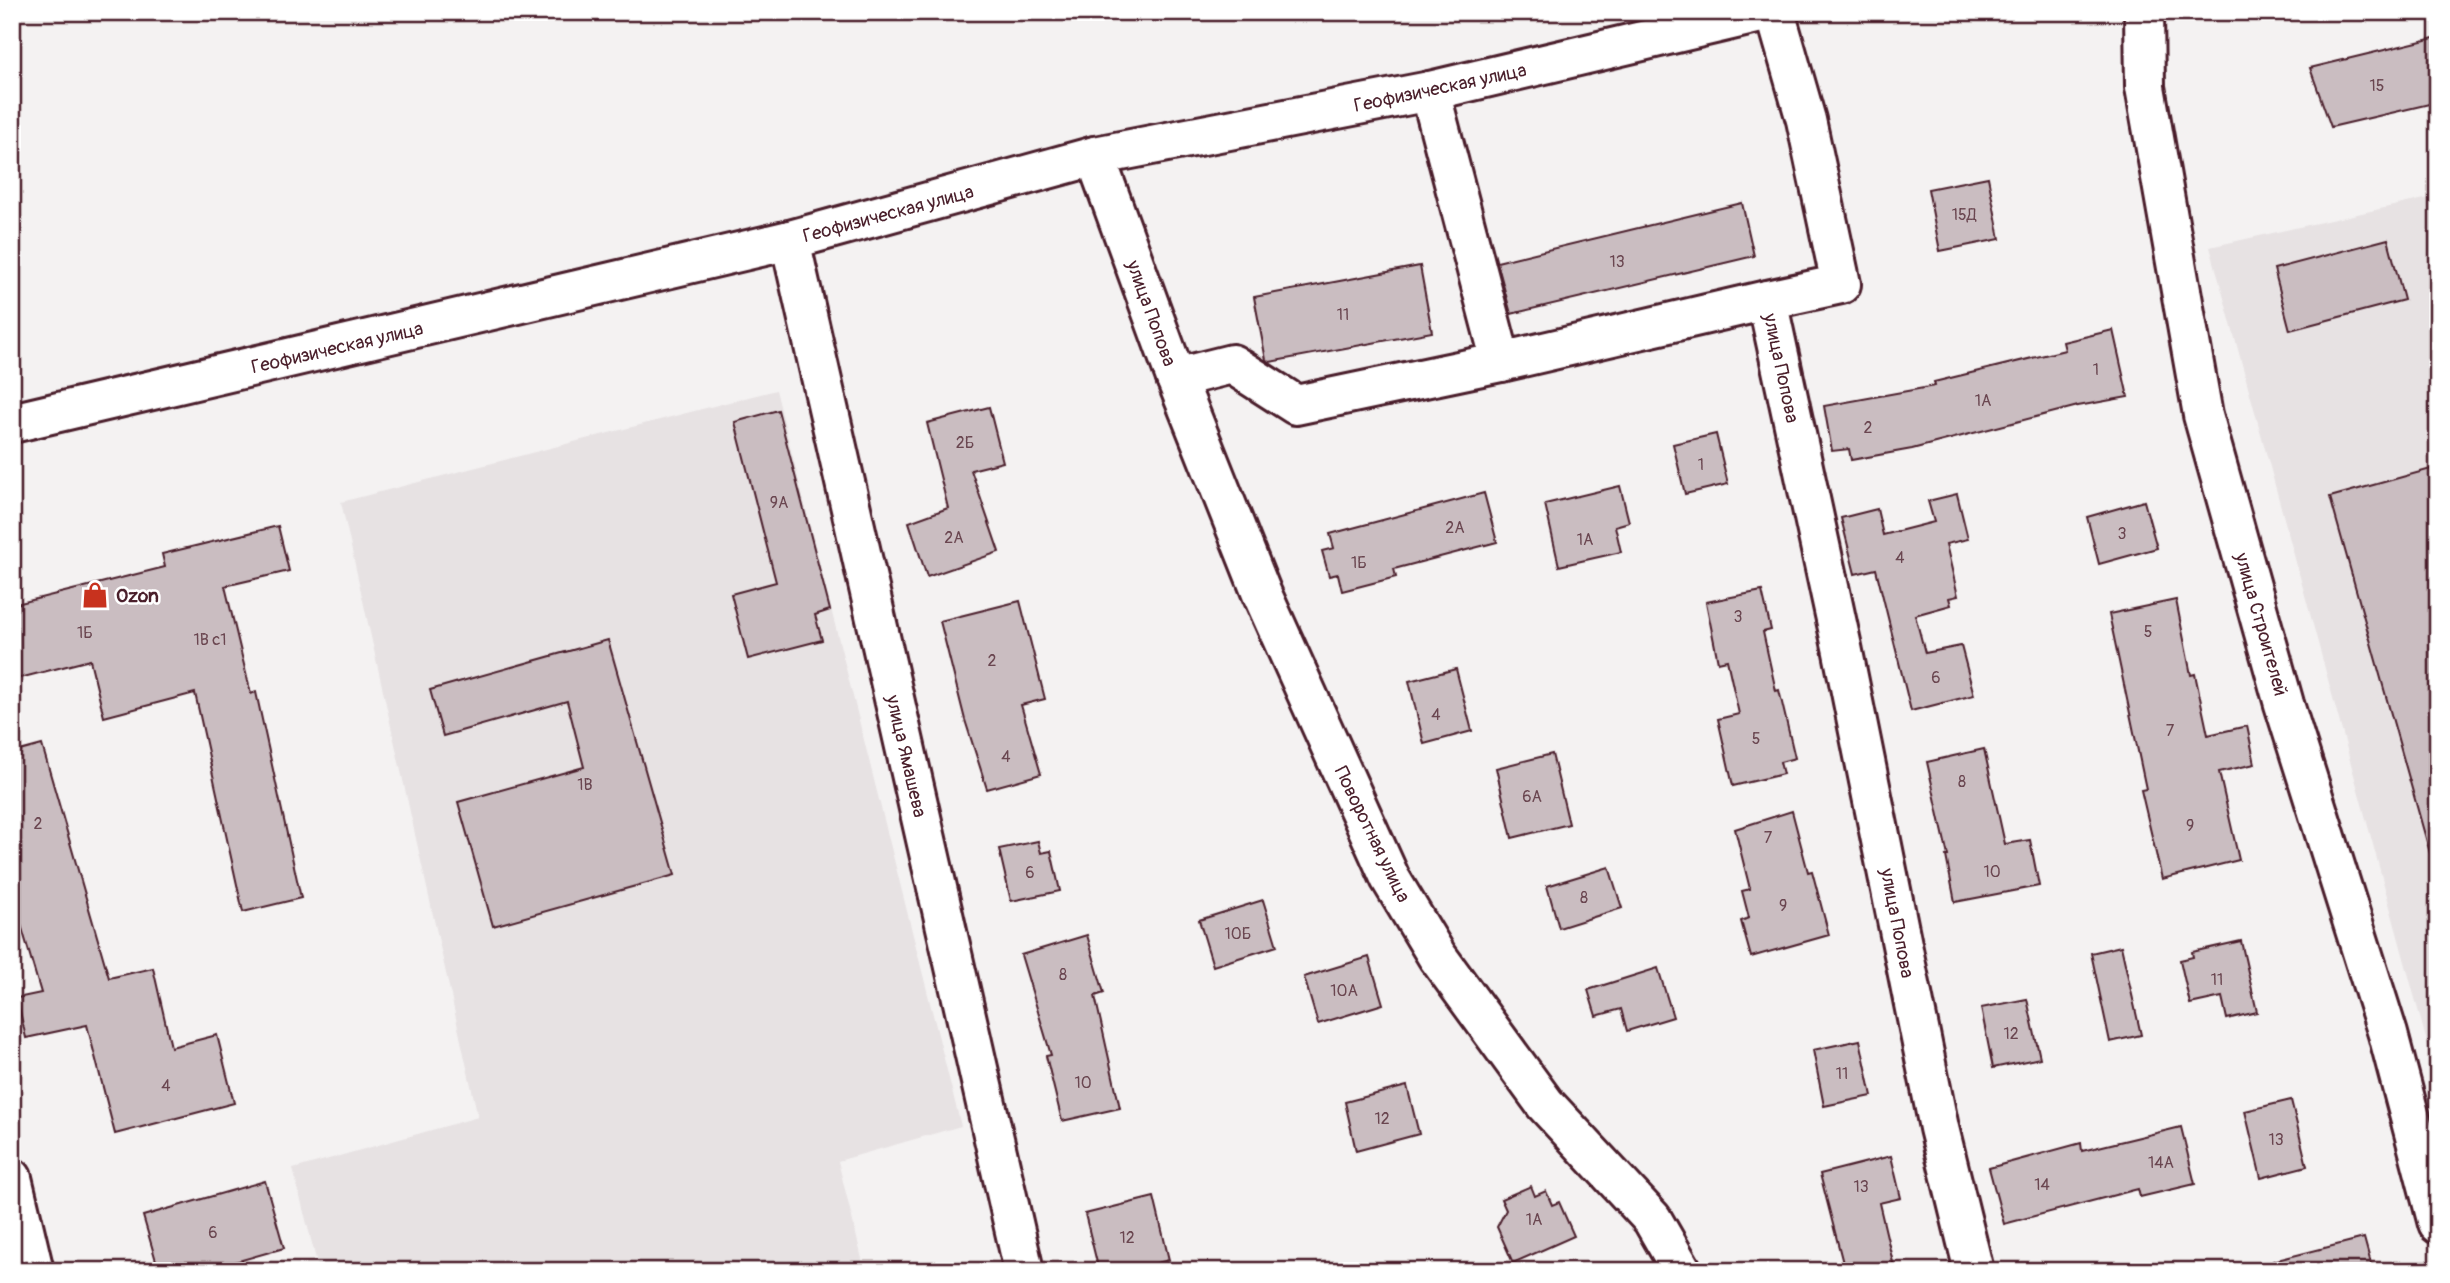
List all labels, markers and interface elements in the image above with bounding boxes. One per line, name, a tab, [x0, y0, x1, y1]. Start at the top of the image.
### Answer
street label: Геофизическая улица	[1352, 58, 1529, 118]
house number: 15	[2370, 76, 2384, 96]
street label: Геофизическая улица	[800, 180, 976, 248]
house number: 15Д	[1952, 205, 1977, 225]
house number: 13	[1609, 252, 1625, 272]
street label: улица Попова	[1120, 256, 1181, 370]
house number: 11	[1337, 305, 1349, 325]
street label: улица Попова	[1758, 310, 1804, 425]
street label: Геофизическая улица	[249, 316, 426, 379]
house number: 1	[2093, 360, 2099, 380]
house number: 1А	[1975, 391, 1991, 411]
house number: 2	[1864, 418, 1873, 438]
house number: 2Б	[956, 433, 974, 453]
house number: 1	[1698, 455, 1704, 475]
house number: 9А	[770, 493, 788, 513]
house number: 2А	[1445, 518, 1465, 538]
house number: 3	[2118, 524, 2127, 544]
house number: 2А	[944, 528, 964, 548]
house number: 1А	[1577, 530, 1593, 550]
house number: 4	[1895, 548, 1905, 568]
street label: улица Строителей	[2229, 549, 2293, 699]
house number: 1Б	[1351, 553, 1367, 573]
shop icon: Ozon	[80, 580, 110, 610]
place label: Ozon	[116, 584, 159, 608]
house number: 3	[1734, 607, 1743, 627]
house number: 5	[2144, 622, 2152, 642]
house number: 1Б	[77, 623, 93, 643]
house number: 1В с1	[193, 630, 227, 650]
house number: 2	[988, 651, 997, 671]
house number: 6	[1931, 668, 1941, 688]
street label: улица Ямашева	[880, 692, 932, 820]
house number: 4	[1431, 705, 1441, 725]
house number: 7	[2166, 721, 2175, 741]
house number: 5	[1752, 729, 1760, 749]
house number: 4	[1001, 747, 1011, 767]
street label: Поворотная улица	[1329, 762, 1416, 907]
house number: 8	[1958, 772, 1966, 792]
house number: 1В	[577, 775, 593, 795]
house number: 6А	[1522, 787, 1542, 807]
house number: 2	[34, 814, 43, 834]
house number: 9	[2186, 816, 2194, 836]
house number: 7	[1764, 828, 1773, 848]
house number: 10	[1983, 862, 2001, 882]
house number: 6	[1025, 863, 1035, 883]
street label: улица Попова	[1874, 865, 1919, 980]
house number: 8	[1580, 888, 1588, 908]
house number: 9	[1779, 896, 1787, 916]
house number: 10Б	[1225, 924, 1251, 944]
house number: 8	[1059, 965, 1067, 985]
house number: 11	[2211, 970, 2223, 990]
house number: 10А	[1330, 981, 1358, 1001]
house number: 12	[2003, 1024, 2019, 1044]
house number: 11	[1836, 1064, 1848, 1084]
house number: 10	[1074, 1073, 1092, 1093]
house number: 4	[161, 1076, 171, 1096]
house number: 12	[1374, 1109, 1390, 1129]
house number: 13	[2268, 1130, 2284, 1150]
house number: 14А	[2148, 1153, 2174, 1173]
house number: 14	[2034, 1175, 2050, 1195]
house number: 13	[1853, 1177, 1869, 1197]
house number: 1А	[1526, 1210, 1542, 1230]
house number: 6	[208, 1223, 218, 1243]
house number: 12	[1119, 1228, 1135, 1248]

